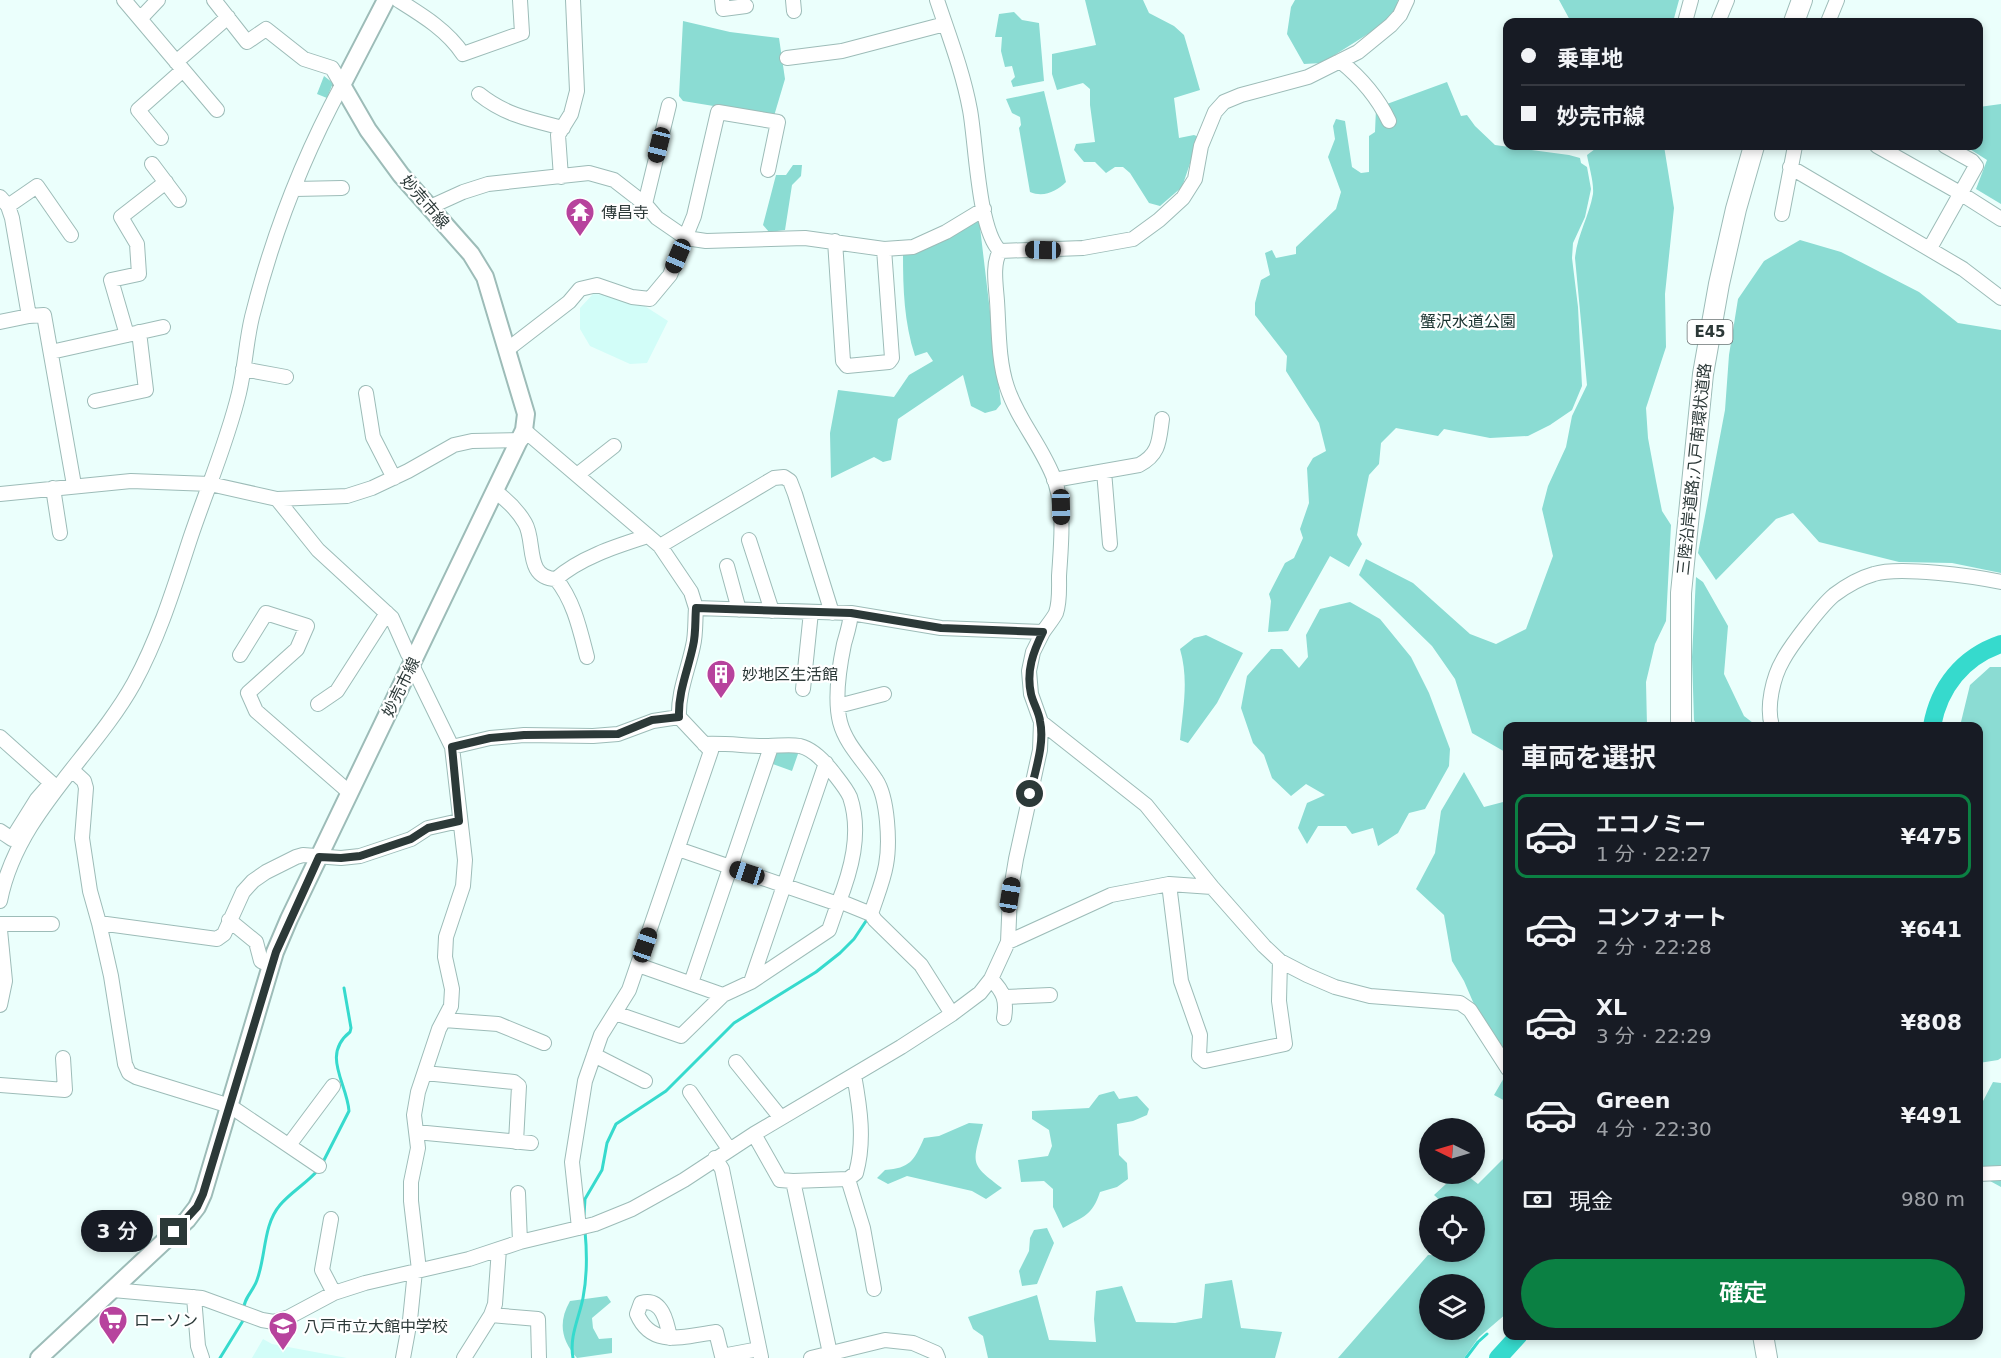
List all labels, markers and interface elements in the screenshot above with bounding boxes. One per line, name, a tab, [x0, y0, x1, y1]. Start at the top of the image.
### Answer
text: 乗車地	[1557, 46, 1623, 71]
text: 妙売市線	[1557, 104, 1645, 129]
car	[646, 125, 672, 165]
street label: 妙売市線	[397, 172, 453, 232]
temple icon: 傳昌寺	[564, 196, 596, 238]
place label: 傳昌寺	[601, 203, 649, 222]
car	[663, 236, 693, 276]
car	[1025, 241, 1061, 259]
park label: 蟹沢水道公園	[1420, 312, 1516, 331]
road number: E45	[1688, 320, 1732, 344]
street label: 三陸沿岸道路;八戸南環状道路	[1673, 362, 1715, 576]
car	[1052, 489, 1070, 525]
street label: 妙売市線	[378, 654, 424, 720]
building icon: 妙地区生活館	[705, 658, 737, 700]
place label: 妙地区生活館	[742, 665, 838, 684]
text: 車両を選択	[1521, 742, 1656, 773]
route start	[1016, 780, 1043, 807]
icon: car	[1524, 809, 1578, 863]
text: エコノミー	[1596, 812, 1706, 837]
text: ¥475	[1901, 824, 1962, 849]
text: 1 分 · 22:27	[1596, 842, 1712, 866]
car	[727, 859, 767, 887]
car	[998, 876, 1022, 914]
icon: car	[1524, 902, 1578, 956]
text: コンフォート	[1596, 905, 1727, 930]
text: ¥641	[1901, 917, 1962, 942]
car	[631, 925, 659, 965]
text: 2 分 · 22:28	[1596, 935, 1712, 959]
icon: car	[1524, 995, 1578, 1049]
text: XL	[1596, 995, 1627, 1020]
text: ¥808	[1901, 1010, 1962, 1035]
text: 3 分 · 22:29	[1596, 1024, 1712, 1048]
icon: car	[1524, 1088, 1578, 1142]
text: Green	[1596, 1088, 1670, 1113]
text: ¥491	[1901, 1103, 1962, 1128]
text: 4 分 · 22:30	[1596, 1117, 1712, 1141]
north arrow	[1419, 1118, 1485, 1184]
map controls	[1419, 1118, 1485, 1340]
icon: cash	[1521, 1183, 1554, 1216]
text: 980 m	[1901, 1187, 1965, 1211]
text: 現金	[1569, 1189, 1613, 1214]
button: locate	[1419, 1196, 1485, 1262]
callout: 3 分	[81, 1211, 153, 1253]
route end	[160, 1218, 187, 1245]
text: 3 分	[97, 1219, 137, 1243]
button: 確定	[1521, 1259, 1965, 1328]
button: layers	[1419, 1274, 1485, 1340]
supermarket icon: ローソン	[97, 1304, 129, 1346]
school or university icon: 八戸市立大館中学校	[267, 1310, 299, 1352]
place label: ローソン	[134, 1311, 198, 1330]
place label: 八戸市立大館中学校	[304, 1317, 448, 1336]

